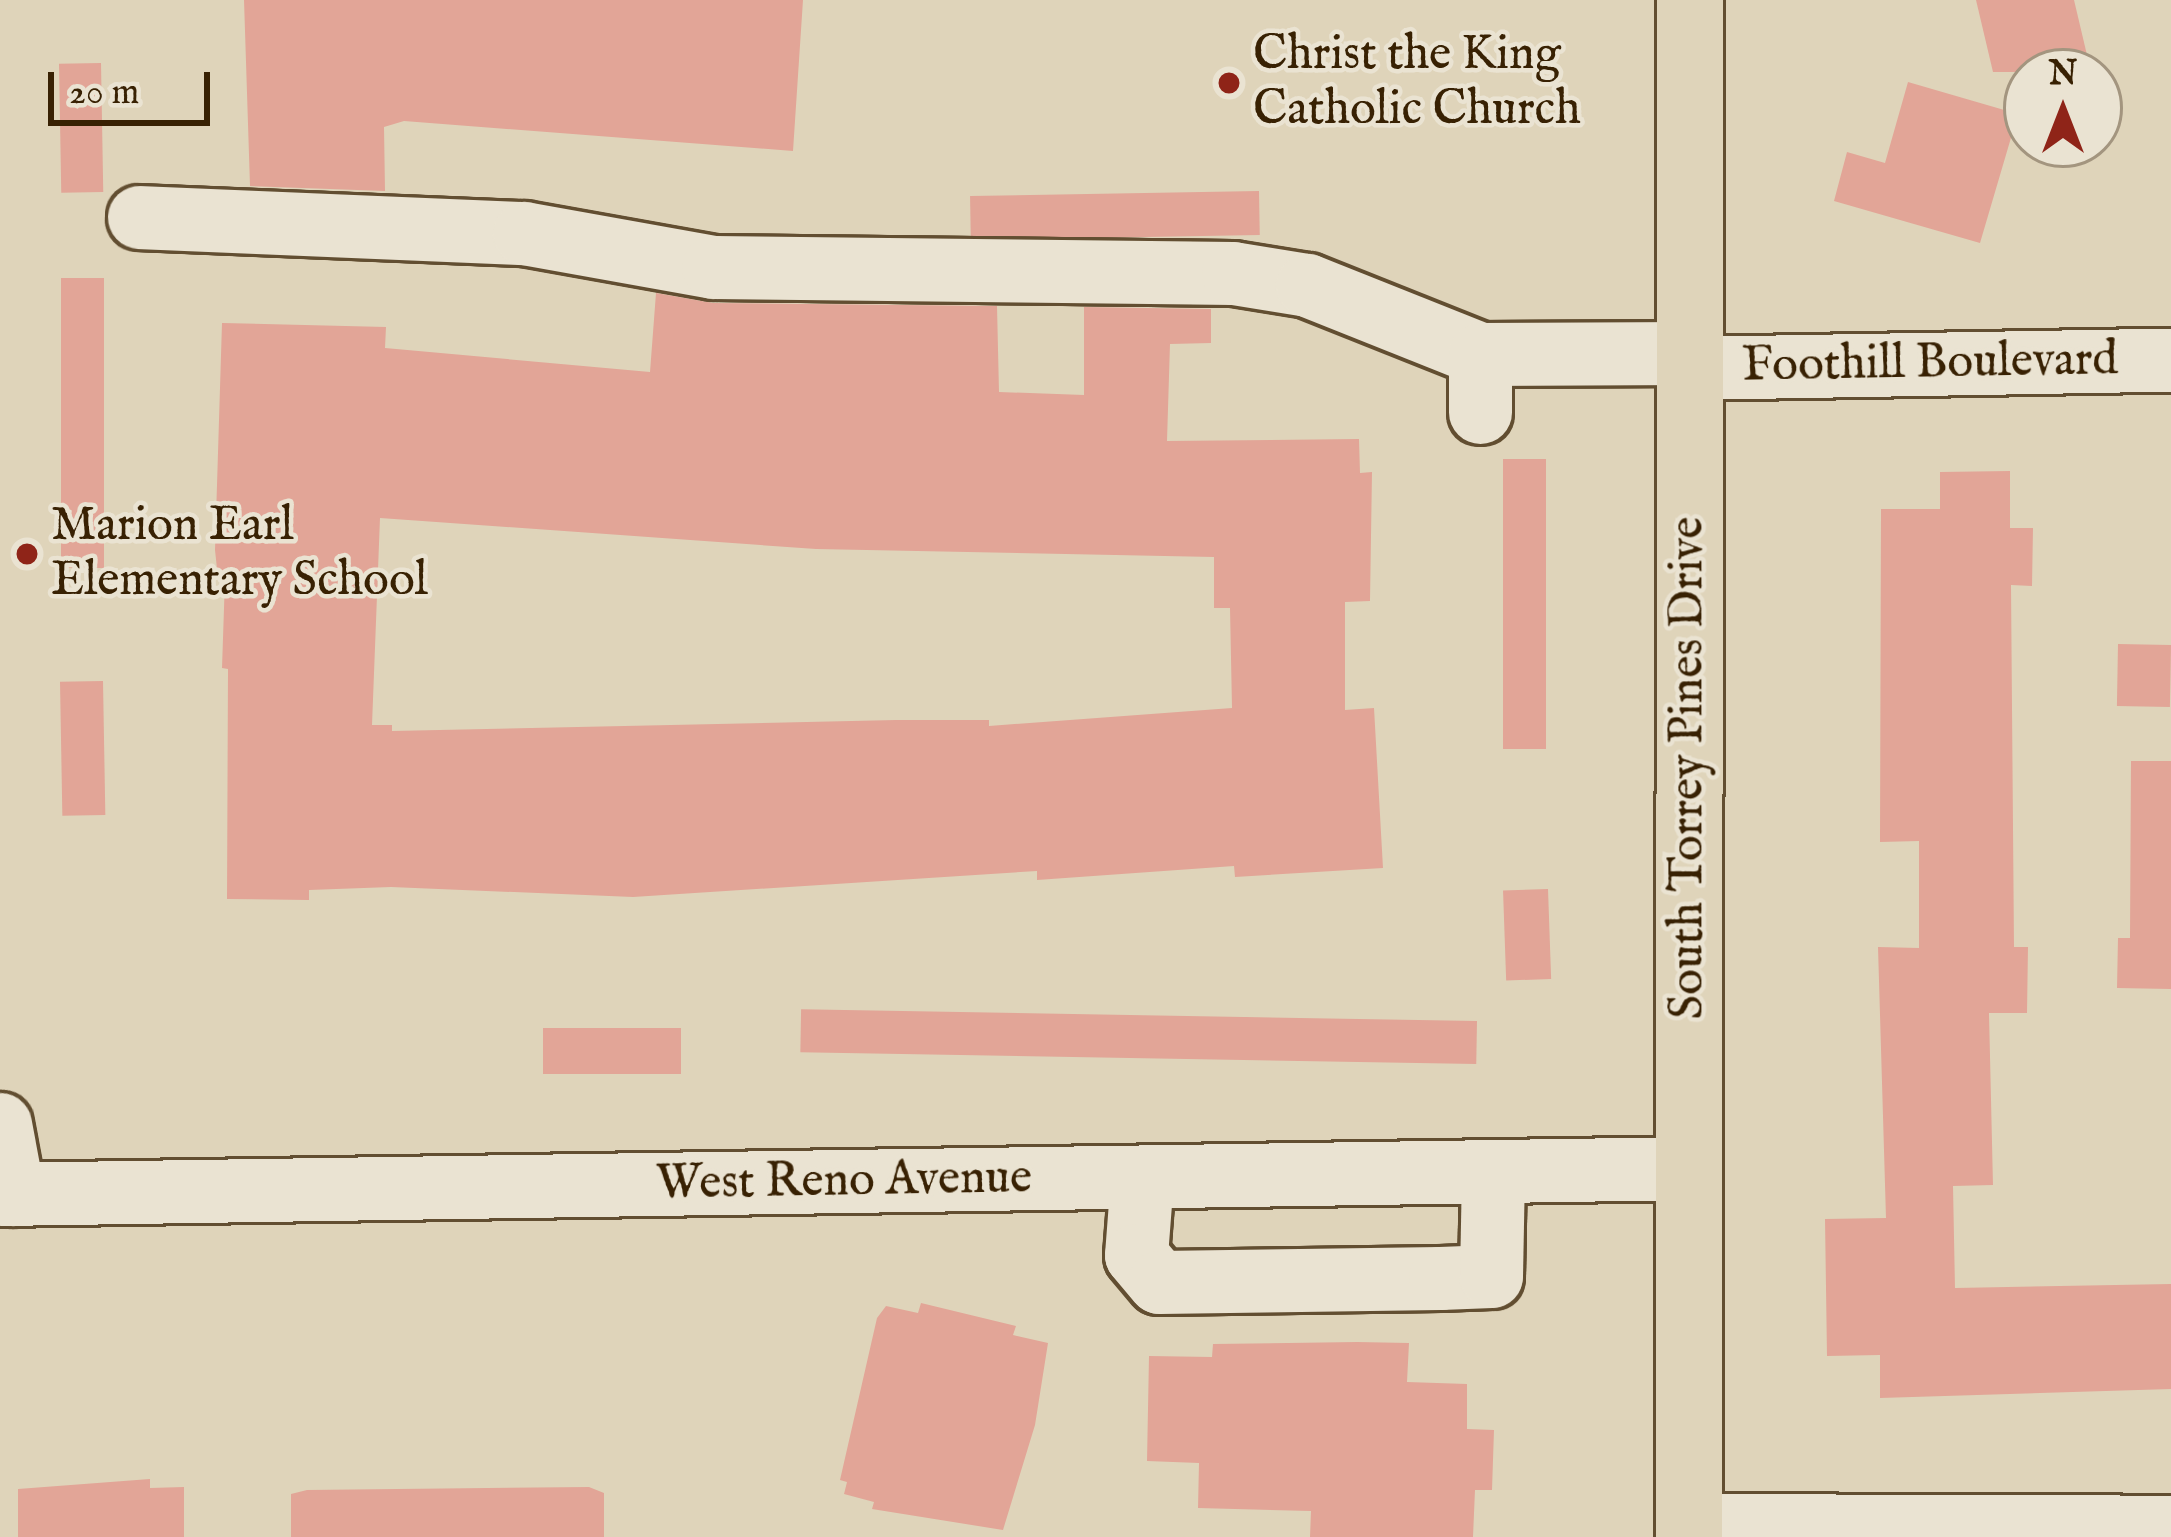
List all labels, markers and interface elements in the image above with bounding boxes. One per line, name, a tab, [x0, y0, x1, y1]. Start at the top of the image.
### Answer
place label: Christ the King Catholic Church	[1253, 26, 1581, 139]
scale bar	[54, 48, 216, 122]
north arrow	[2003, 48, 2123, 168]
text: N	[2049, 54, 2077, 96]
text: 20 m	[69, 70, 139, 116]
marker: Christ the King Catholic Church	[1216, 70, 1242, 96]
street label: Foothill Boulevard	[1742, 332, 2118, 396]
place label: Marion Earl Elementary School	[51, 497, 428, 610]
street label: South Torrey Pines Drive	[1660, 517, 1718, 1019]
marker: Marion Earl Elementary School	[14, 541, 40, 567]
street label: West Reno Avenue	[655, 1150, 1033, 1214]

